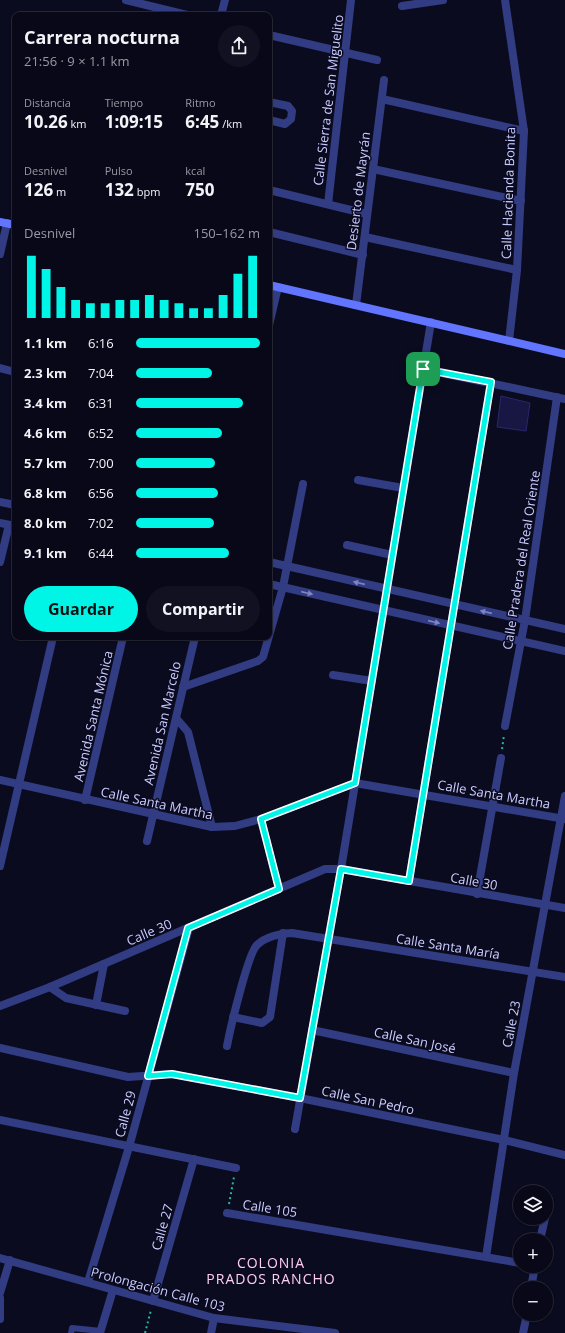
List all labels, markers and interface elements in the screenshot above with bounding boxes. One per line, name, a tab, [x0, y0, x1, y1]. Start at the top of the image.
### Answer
street label: Calle Sierra de San Miguelito	[309, 13, 347, 187]
text: Carrera nocturna	[24, 25, 180, 49]
button: share	[218, 25, 260, 67]
text: 21:56 · 9 × 1.1 km	[24, 52, 129, 70]
text: Distancia	[24, 95, 71, 110]
text: Tiempo	[105, 95, 143, 110]
text: Ritmo	[185, 95, 216, 110]
text: 10.26	[24, 110, 68, 133]
text: 1:09:15	[105, 110, 163, 133]
text: 6:45	[185, 110, 219, 133]
text: km	[68, 116, 87, 131]
text: /km	[219, 116, 242, 131]
street label: Calle Hacienda Bonita	[497, 127, 519, 259]
street label: Desierto de Mayrán	[342, 131, 374, 251]
text: Desnivel	[24, 163, 67, 178]
text: Pulso	[105, 163, 133, 178]
text: kcal	[185, 163, 205, 178]
text: 126	[24, 178, 53, 201]
text: 132	[105, 178, 134, 201]
text: 750	[185, 178, 215, 201]
text: m	[53, 184, 66, 199]
text: bpm	[134, 184, 160, 199]
text: Desnivel	[24, 224, 75, 242]
text: 150–162 m	[193, 224, 260, 242]
text: 1.1 km	[24, 334, 67, 352]
text: 6:16	[88, 334, 114, 352]
pin	[406, 352, 440, 386]
icon: arrive	[412, 358, 434, 380]
text: 2.3 km	[24, 364, 67, 382]
text: 7:04	[88, 364, 114, 382]
text: 3.4 km	[24, 394, 67, 412]
text: 6:31	[88, 394, 114, 412]
text: 4.6 km	[24, 424, 67, 442]
text: 6:52	[88, 424, 114, 442]
text: 5.7 km	[24, 454, 67, 472]
text: 7:00	[88, 454, 114, 472]
street label: Calle Pradera del Real Oriente	[498, 469, 544, 651]
text: 6.8 km	[24, 484, 67, 502]
text: 6:56	[88, 484, 114, 502]
text: 8.0 km	[24, 514, 67, 532]
text: 7:02	[88, 514, 114, 532]
text: 9.1 km	[24, 544, 67, 562]
text: 6:44	[88, 544, 114, 562]
one-way arrow	[353, 580, 365, 586]
button: Guardar	[24, 586, 138, 632]
button: Compartir	[146, 586, 260, 632]
one-way arrow	[301, 590, 313, 596]
one-way arrow	[480, 608, 492, 614]
one-way arrow	[428, 619, 440, 625]
street label: Avenida Santa Mónica	[69, 649, 117, 783]
street label: Avenida San Marcelo	[139, 659, 185, 787]
street label: Calle Santa Martha	[436, 775, 552, 813]
street label: Calle Santa Martha	[99, 782, 215, 824]
street label: Calle 30	[449, 868, 499, 894]
street label: Calle 30	[124, 914, 174, 950]
street label: Calle Santa María	[395, 929, 501, 963]
street label: Calle 23	[498, 999, 524, 1049]
street label: Calle San José	[372, 1023, 458, 1057]
street label: Calle San Pedro	[320, 1081, 416, 1119]
street label: Calle 29	[110, 1089, 140, 1139]
map controls	[513, 1185, 553, 1321]
button: layers	[513, 1185, 553, 1225]
street label: Calle 105	[241, 1195, 299, 1221]
street label: Calle 27	[147, 1202, 177, 1252]
button: +	[513, 1233, 553, 1273]
district label: COLONIA PRADOS RANCHO	[206, 1253, 336, 1288]
street label: Prolongación Calle 103	[89, 1262, 227, 1316]
button: −	[513, 1281, 553, 1321]

